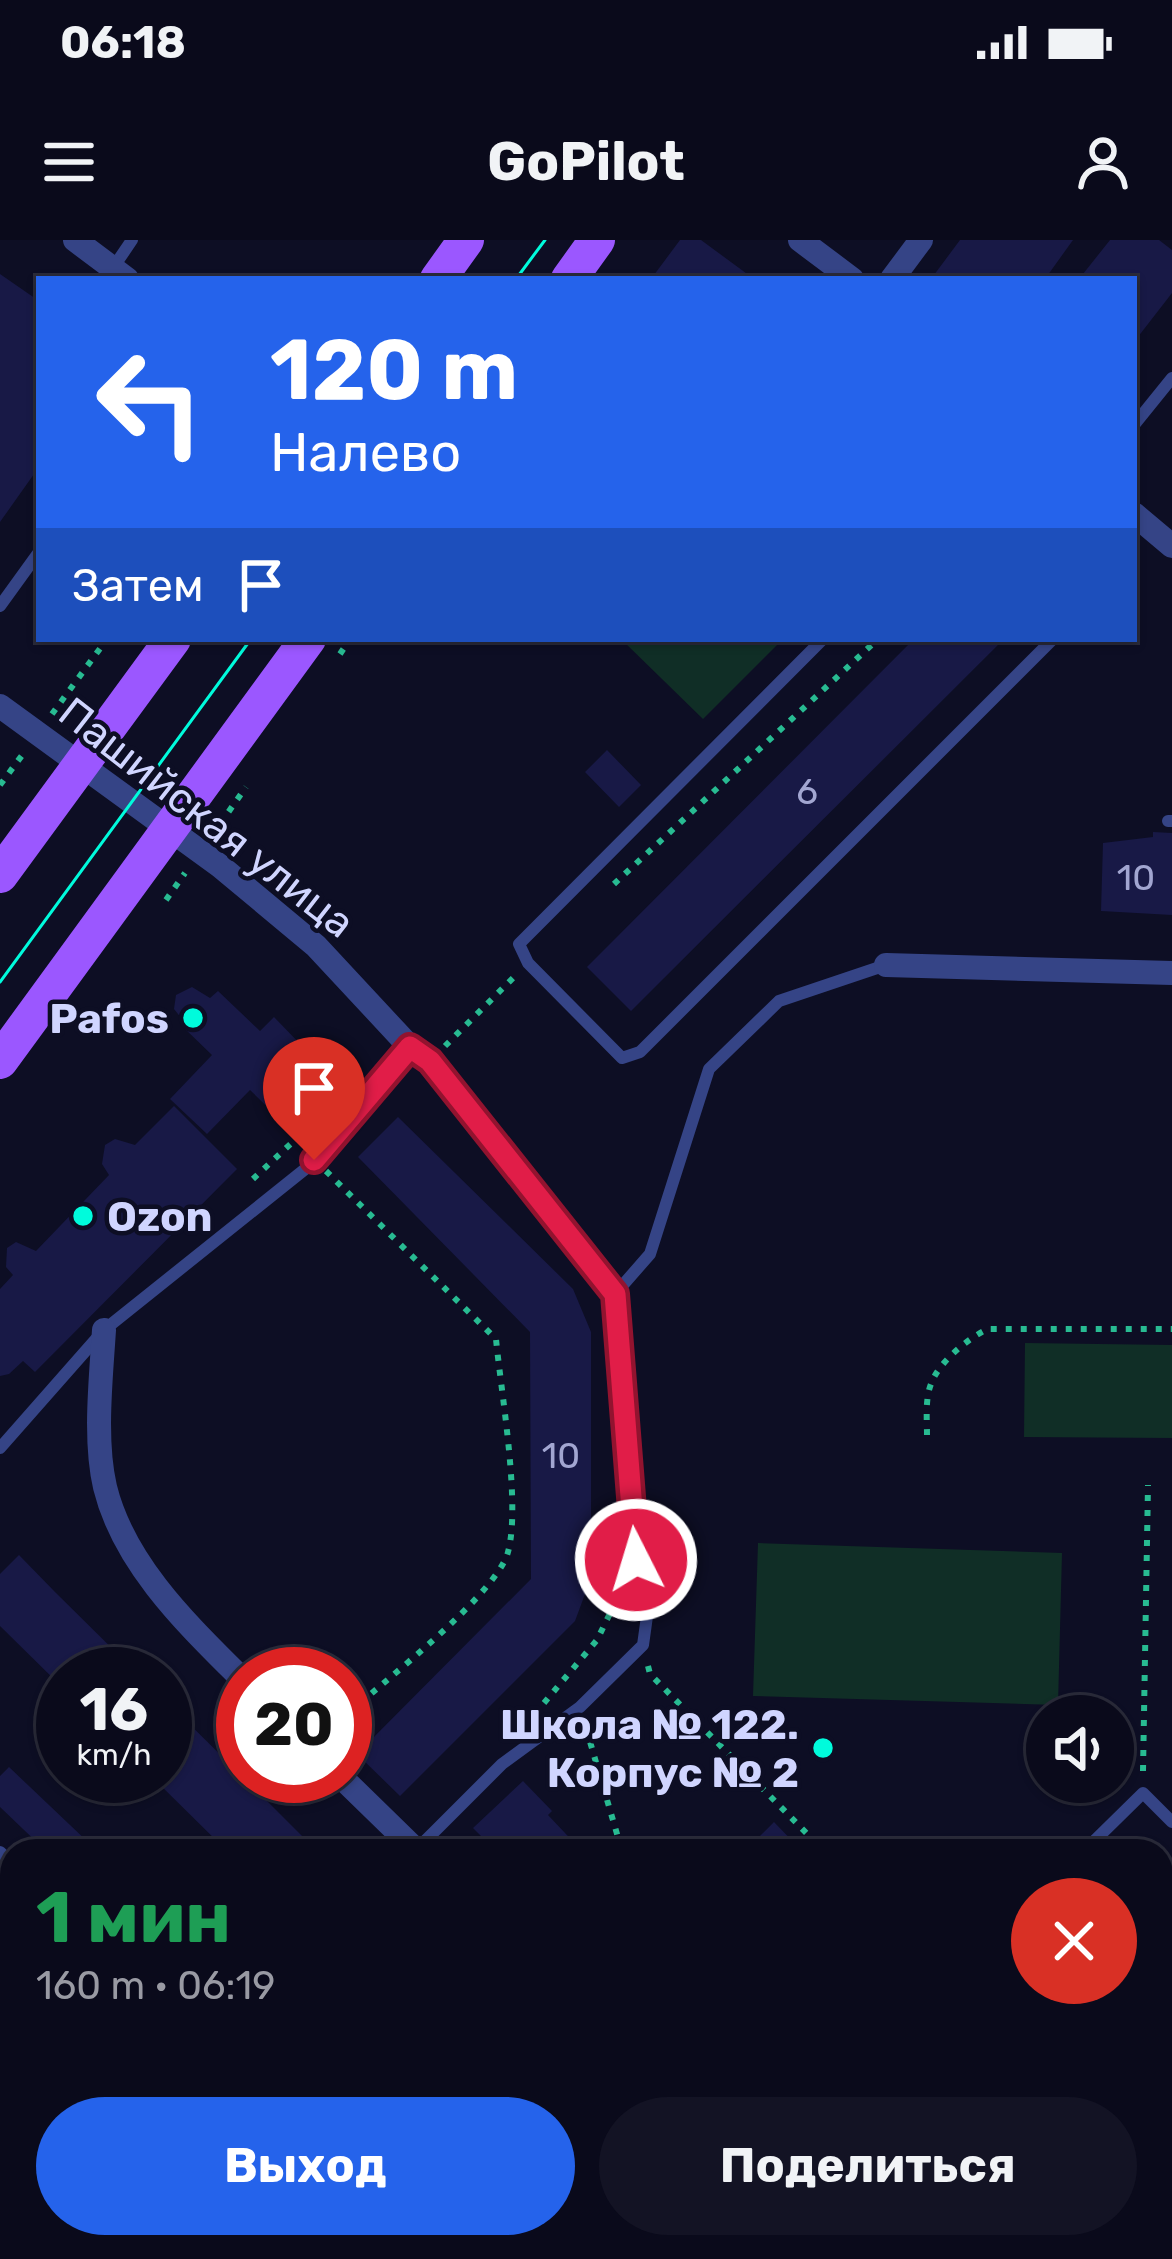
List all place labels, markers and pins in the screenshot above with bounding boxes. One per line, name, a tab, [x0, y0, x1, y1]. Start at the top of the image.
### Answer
place label: Pafos	[49, 994, 169, 1044]
marker: Pafos	[180, 1005, 206, 1031]
pin	[263, 1037, 365, 1160]
place label: Ozon	[107, 1192, 213, 1242]
marker: Ozon	[70, 1203, 96, 1229]
place label: Школа № 122. Корпус № 2	[500, 1700, 799, 1798]
marker: Школа № 122. Корпус № 2	[810, 1735, 836, 1761]

